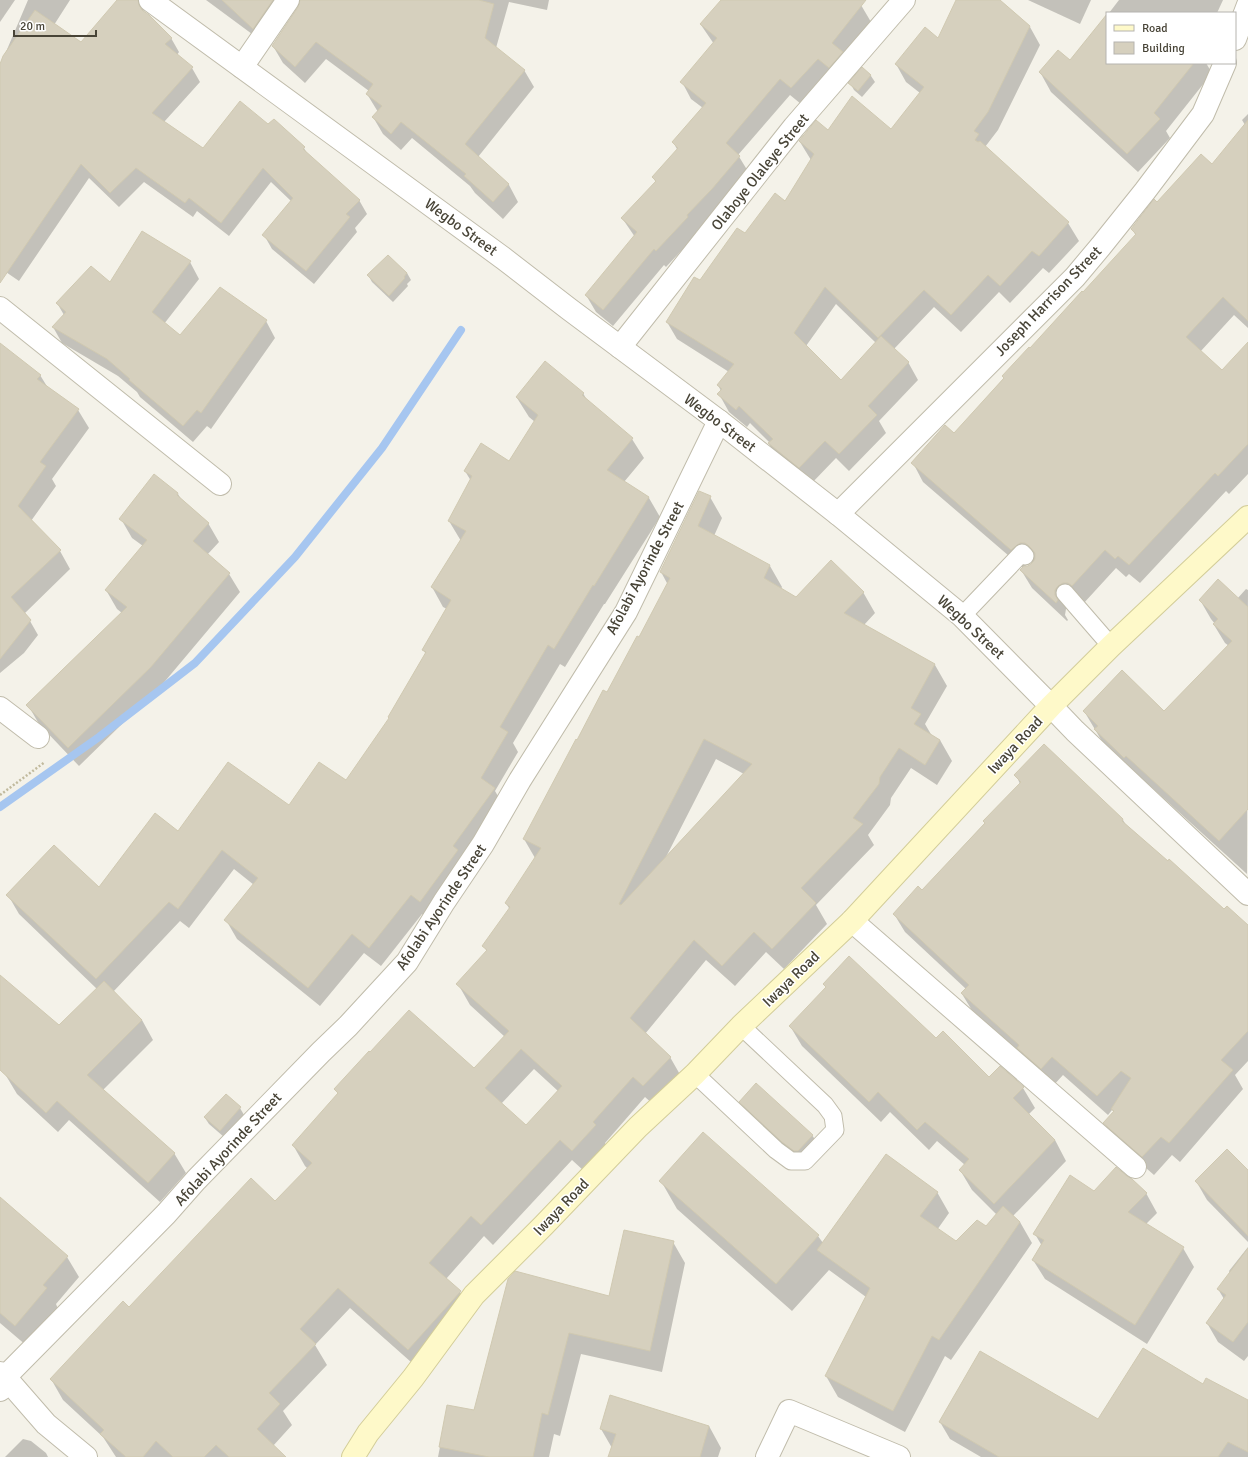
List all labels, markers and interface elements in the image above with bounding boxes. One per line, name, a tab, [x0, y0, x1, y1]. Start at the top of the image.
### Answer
scale bar	[14, 12, 96, 38]
legend	[1106, 12, 1236, 64]
text: 20 m	[20, 19, 45, 34]
text: Road	[1142, 21, 1168, 36]
text: Building	[1142, 41, 1185, 56]
street label: Olaboye Olaleye Street	[707, 110, 813, 234]
street label: Wegbo Street	[421, 195, 501, 259]
street label: Joseph Harrison Street	[991, 242, 1105, 360]
street label: Wegbo Street	[680, 390, 760, 456]
street label: Afolabi Ayorinde Street	[602, 498, 688, 638]
street label: Wegbo Street	[934, 591, 1008, 663]
street label: Iwaya Road	[984, 712, 1046, 778]
street label: Afolabi Ayorinde Street	[392, 840, 490, 974]
street label: Iwaya Road	[759, 947, 823, 1011]
street label: Afolabi Ayorinde Street	[171, 1089, 285, 1209]
street label: Iwaya Road	[529, 1175, 593, 1239]

